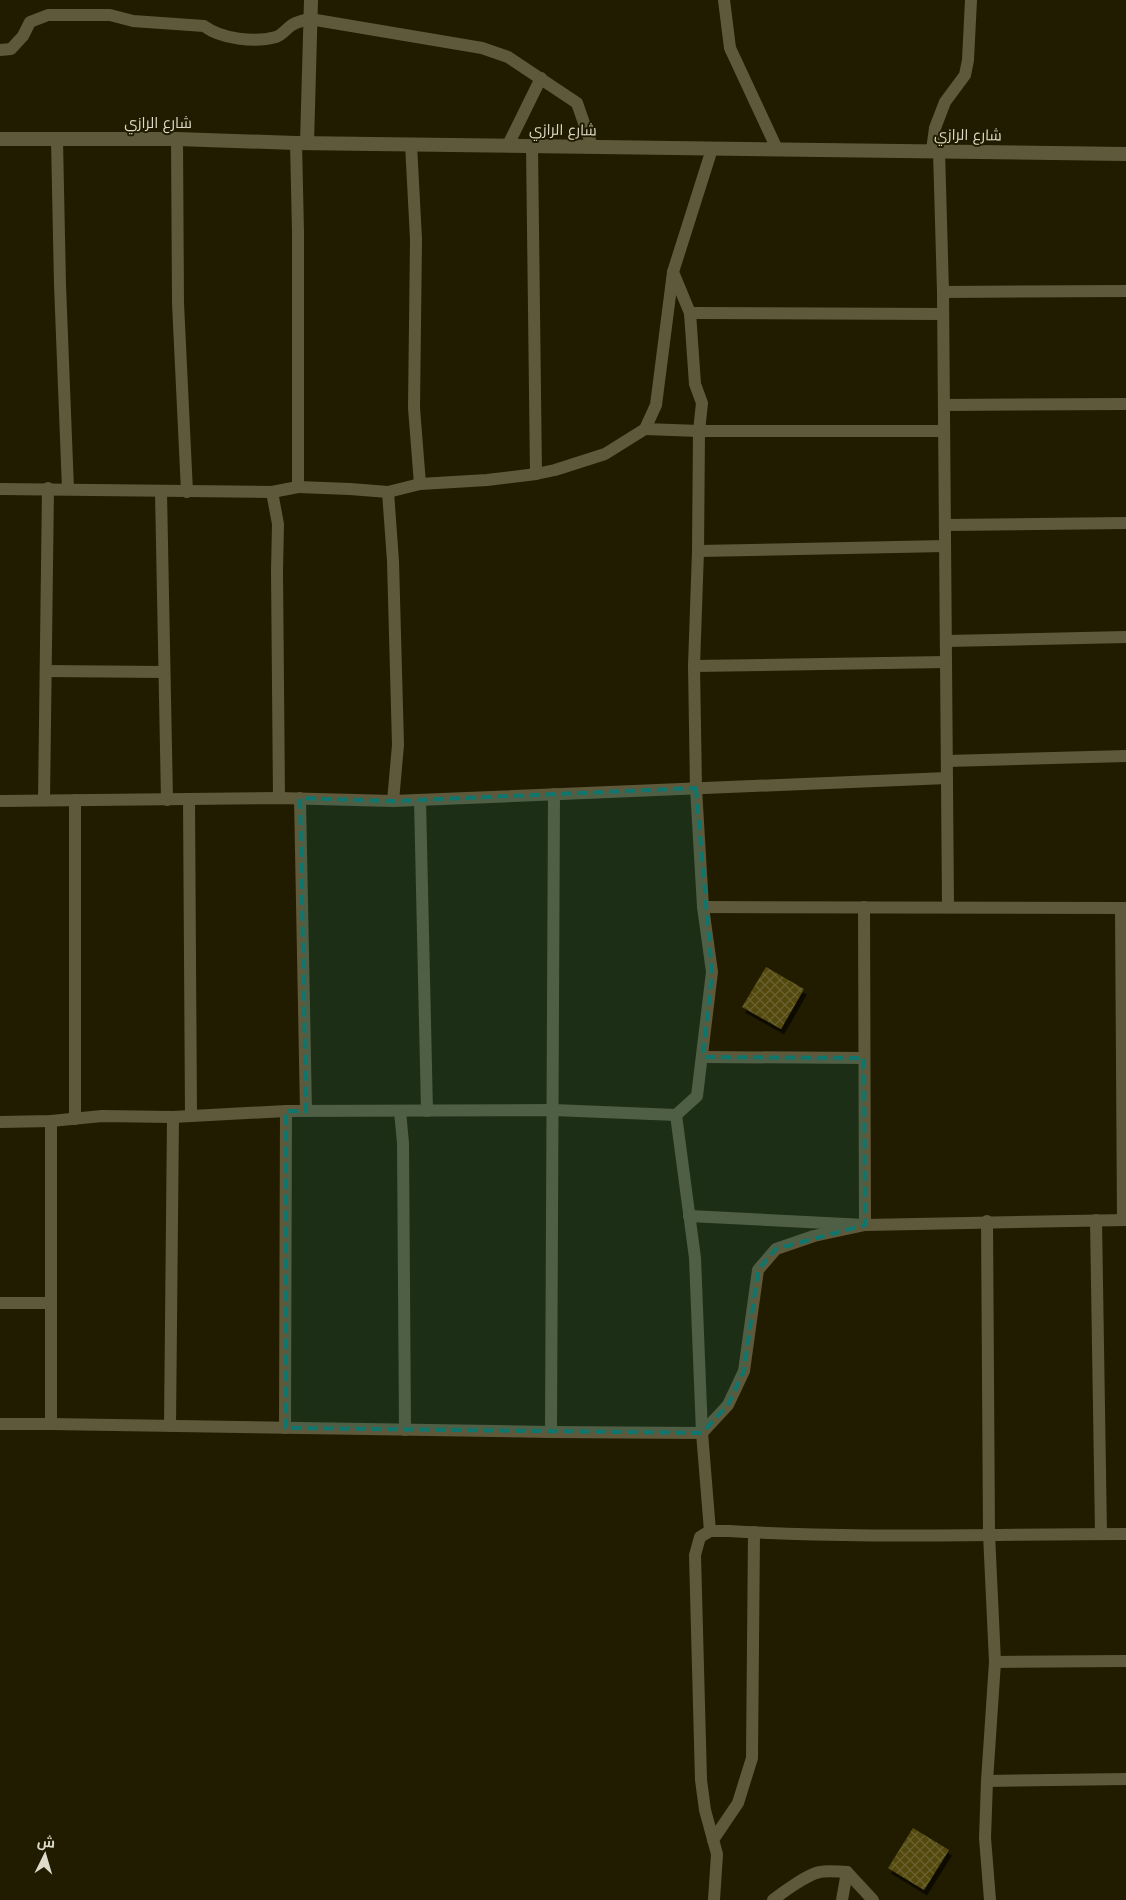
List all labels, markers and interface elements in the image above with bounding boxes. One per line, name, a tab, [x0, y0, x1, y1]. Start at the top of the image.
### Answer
street label: شارع الرازي	[124, 112, 192, 135]
street label: شارع الرازي	[529, 118, 597, 143]
street label: شارع الرازي	[934, 123, 1002, 148]
north arrow	[20, 1830, 70, 1880]
text: ش	[36, 1831, 56, 1853]

